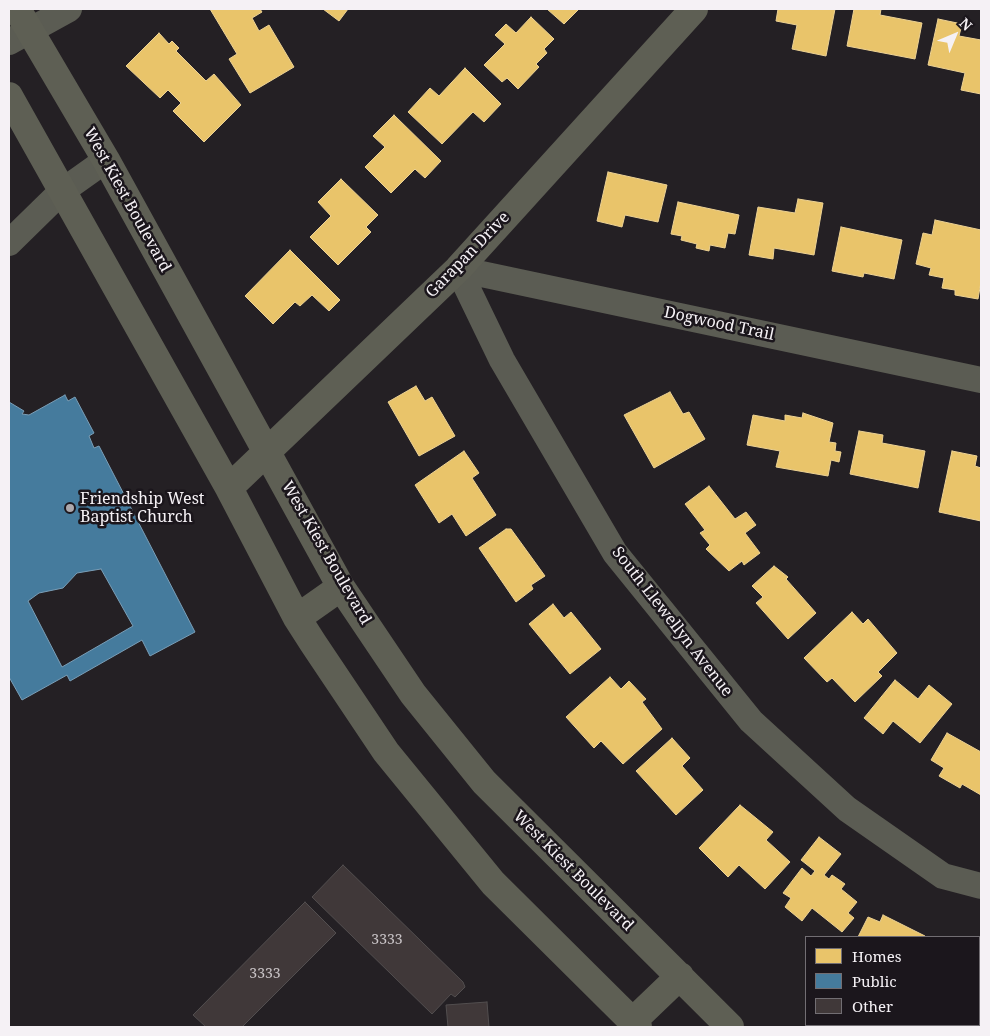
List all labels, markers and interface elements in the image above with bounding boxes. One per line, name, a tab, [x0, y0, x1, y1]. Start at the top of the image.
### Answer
north arrow	[930, 10, 980, 60]
text: N	[955, 13, 977, 35]
street label: West Kiest Boulevard	[79, 124, 175, 276]
street label: Garapan Drive	[422, 208, 514, 302]
street label: Dogwood Trail	[662, 303, 776, 345]
street label: West Kiest Boulevard	[277, 478, 375, 628]
place label: Friendship West Baptist Church	[80, 489, 204, 527]
marker: Friendship West Baptist Church	[64, 502, 76, 514]
street label: South Llewellyn Avenue	[608, 543, 736, 701]
street label: West Kiest Boulevard	[509, 807, 637, 935]
house number: 3333	[371, 932, 403, 948]
legend	[805, 936, 980, 1026]
text: Homes	[852, 946, 902, 966]
house number: 3333	[249, 966, 281, 982]
text: Public	[852, 971, 897, 991]
text: Other	[852, 996, 893, 1016]

